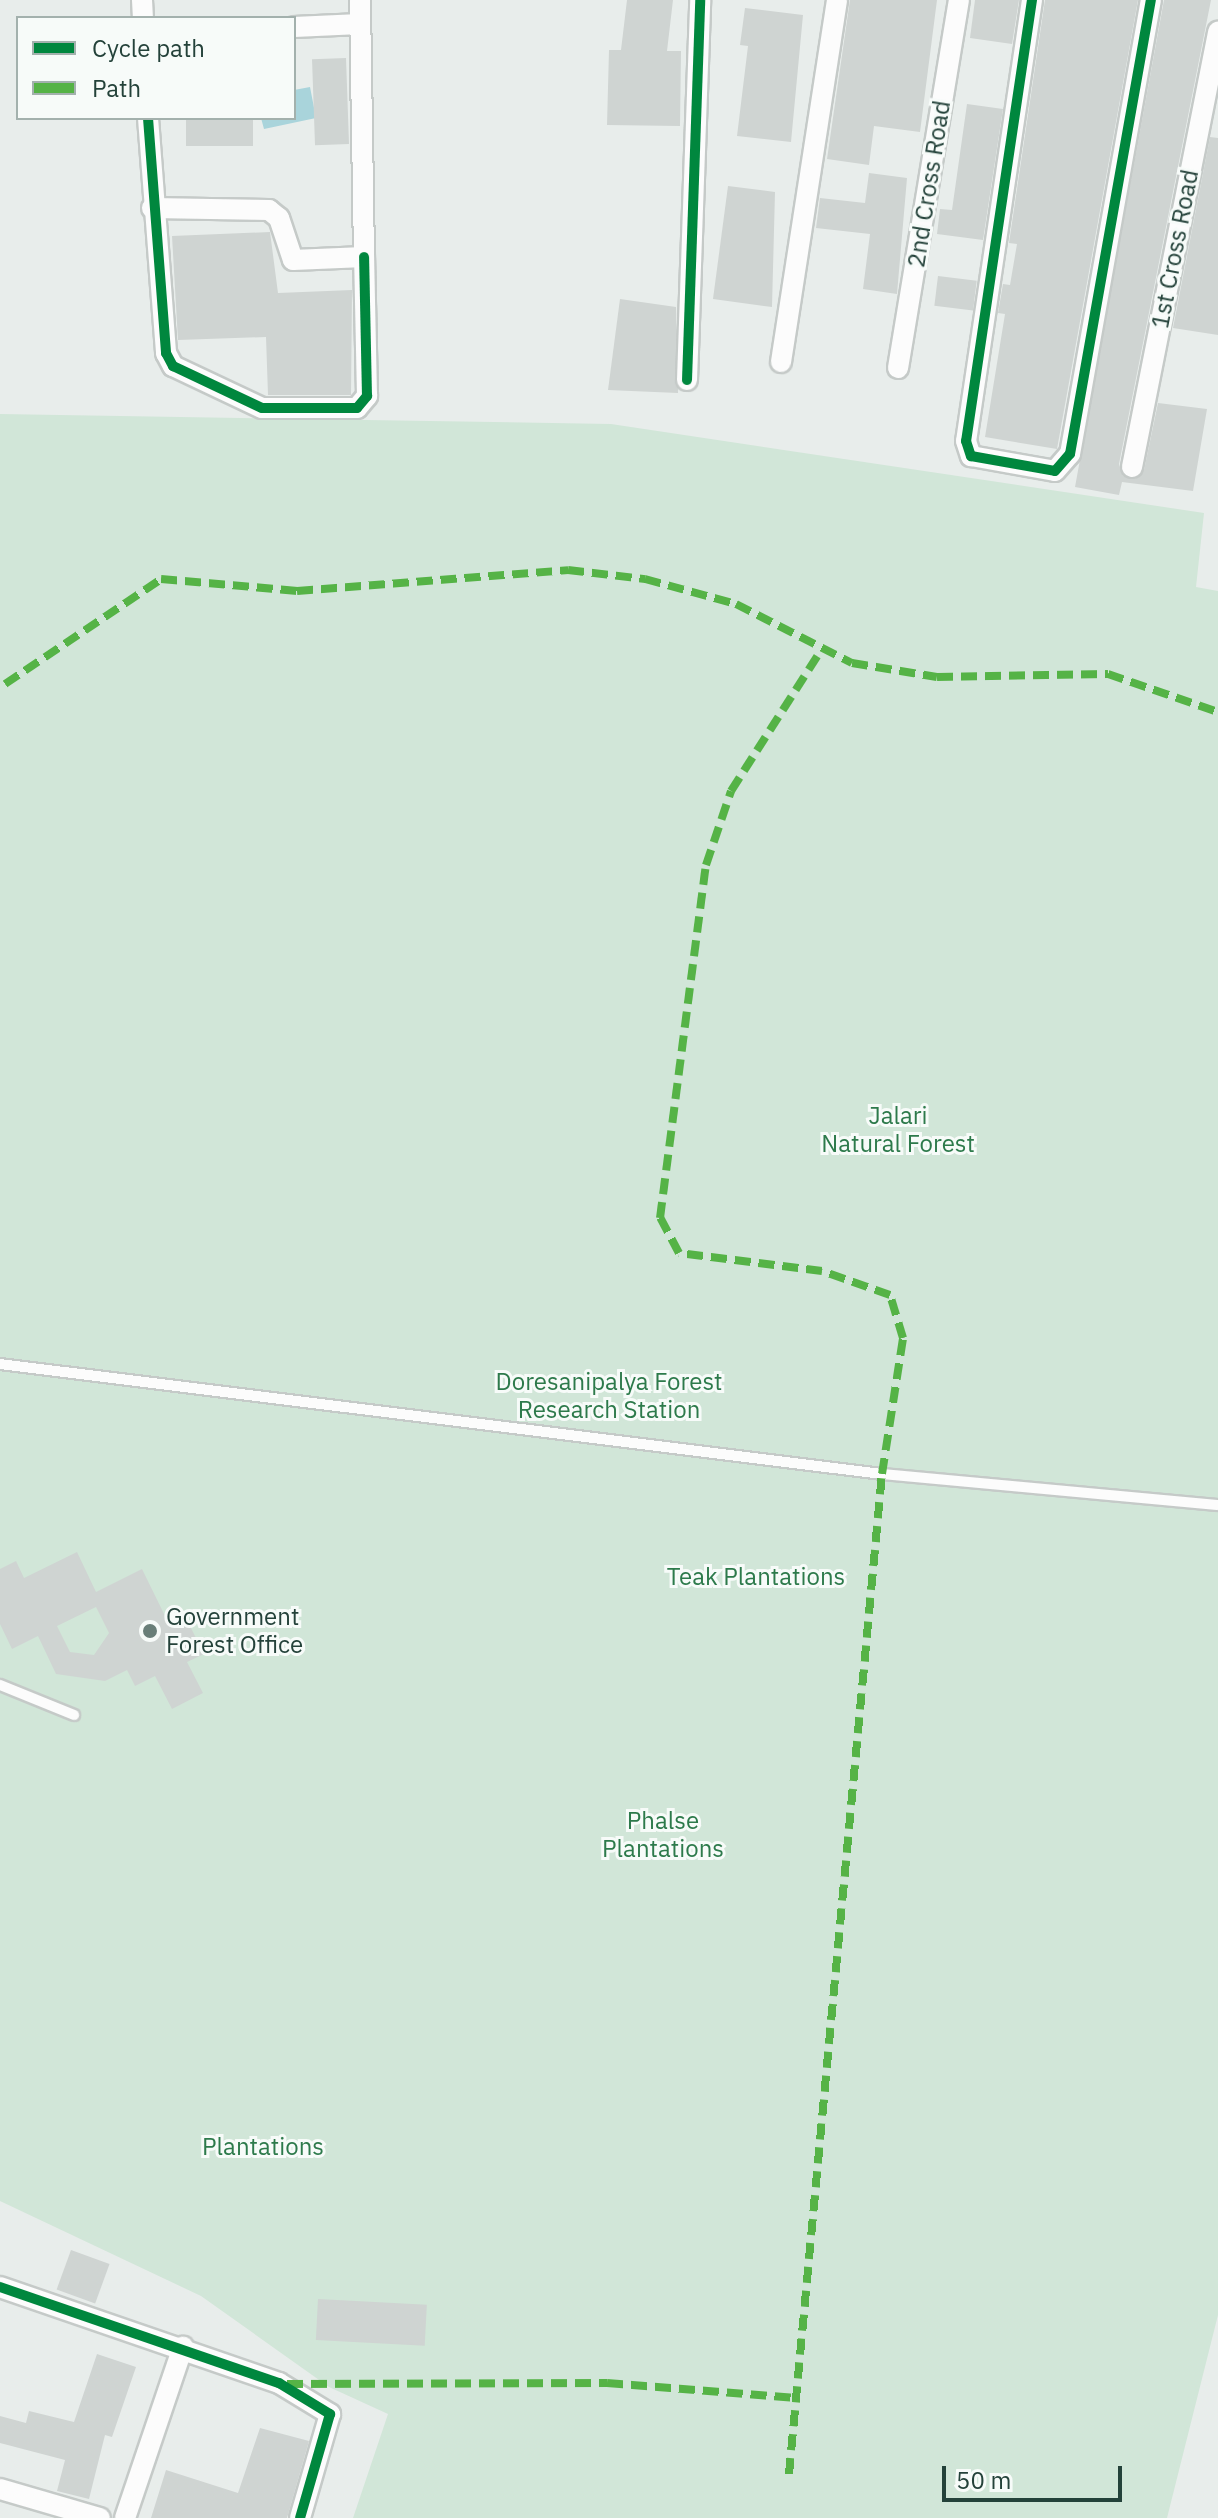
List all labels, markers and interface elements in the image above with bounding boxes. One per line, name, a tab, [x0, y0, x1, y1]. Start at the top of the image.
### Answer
legend	[16, 16, 296, 120]
text: Cycle path	[92, 32, 205, 64]
text: Path	[92, 72, 141, 104]
street label: 2nd Cross Road	[902, 98, 956, 270]
street label: 1st Cross Road	[1145, 167, 1205, 331]
park label: Jalari Natural Forest	[821, 1102, 975, 1158]
park label: Doresanipalya Forest Research Station	[496, 1368, 722, 1424]
park label: Teak Plantations	[667, 1563, 845, 1591]
place label: Government Forest Office	[166, 1603, 303, 1659]
marker: Government Forest Office	[141, 1622, 159, 1640]
park label: Phalse Plantations	[602, 1807, 724, 1863]
park label: Plantations	[202, 2133, 324, 2161]
scale bar	[946, 2450, 1126, 2500]
text: 50 m	[956, 2464, 1011, 2496]

